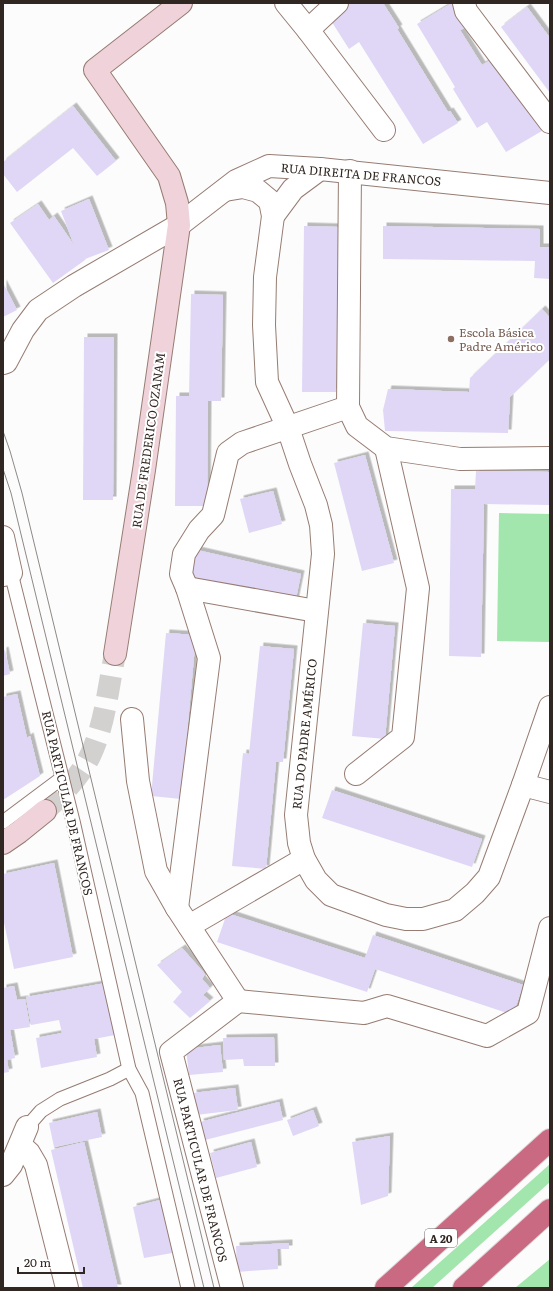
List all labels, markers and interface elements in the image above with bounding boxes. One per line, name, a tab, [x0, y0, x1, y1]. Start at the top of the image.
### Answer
street label: RUA DIREITA DE FRANCOS	[280, 158, 442, 190]
place label: Escola Básica Padre Américo	[459, 323, 543, 355]
marker: Escola Básica Padre Américo	[446, 334, 456, 344]
street label: RUA DE FREDERICO OZANAM	[127, 351, 169, 529]
street label: RUA DO PADRE AMÉRICO	[287, 658, 321, 810]
street label: RUA PARTICULAR DE FRANCOS	[38, 709, 98, 897]
street label: RUA PARTICULAR DE FRANCOS	[169, 1076, 233, 1264]
road number: A 20	[425, 1229, 457, 1247]
scale bar	[18, 1249, 84, 1275]
text: 20 m	[24, 1253, 51, 1271]

